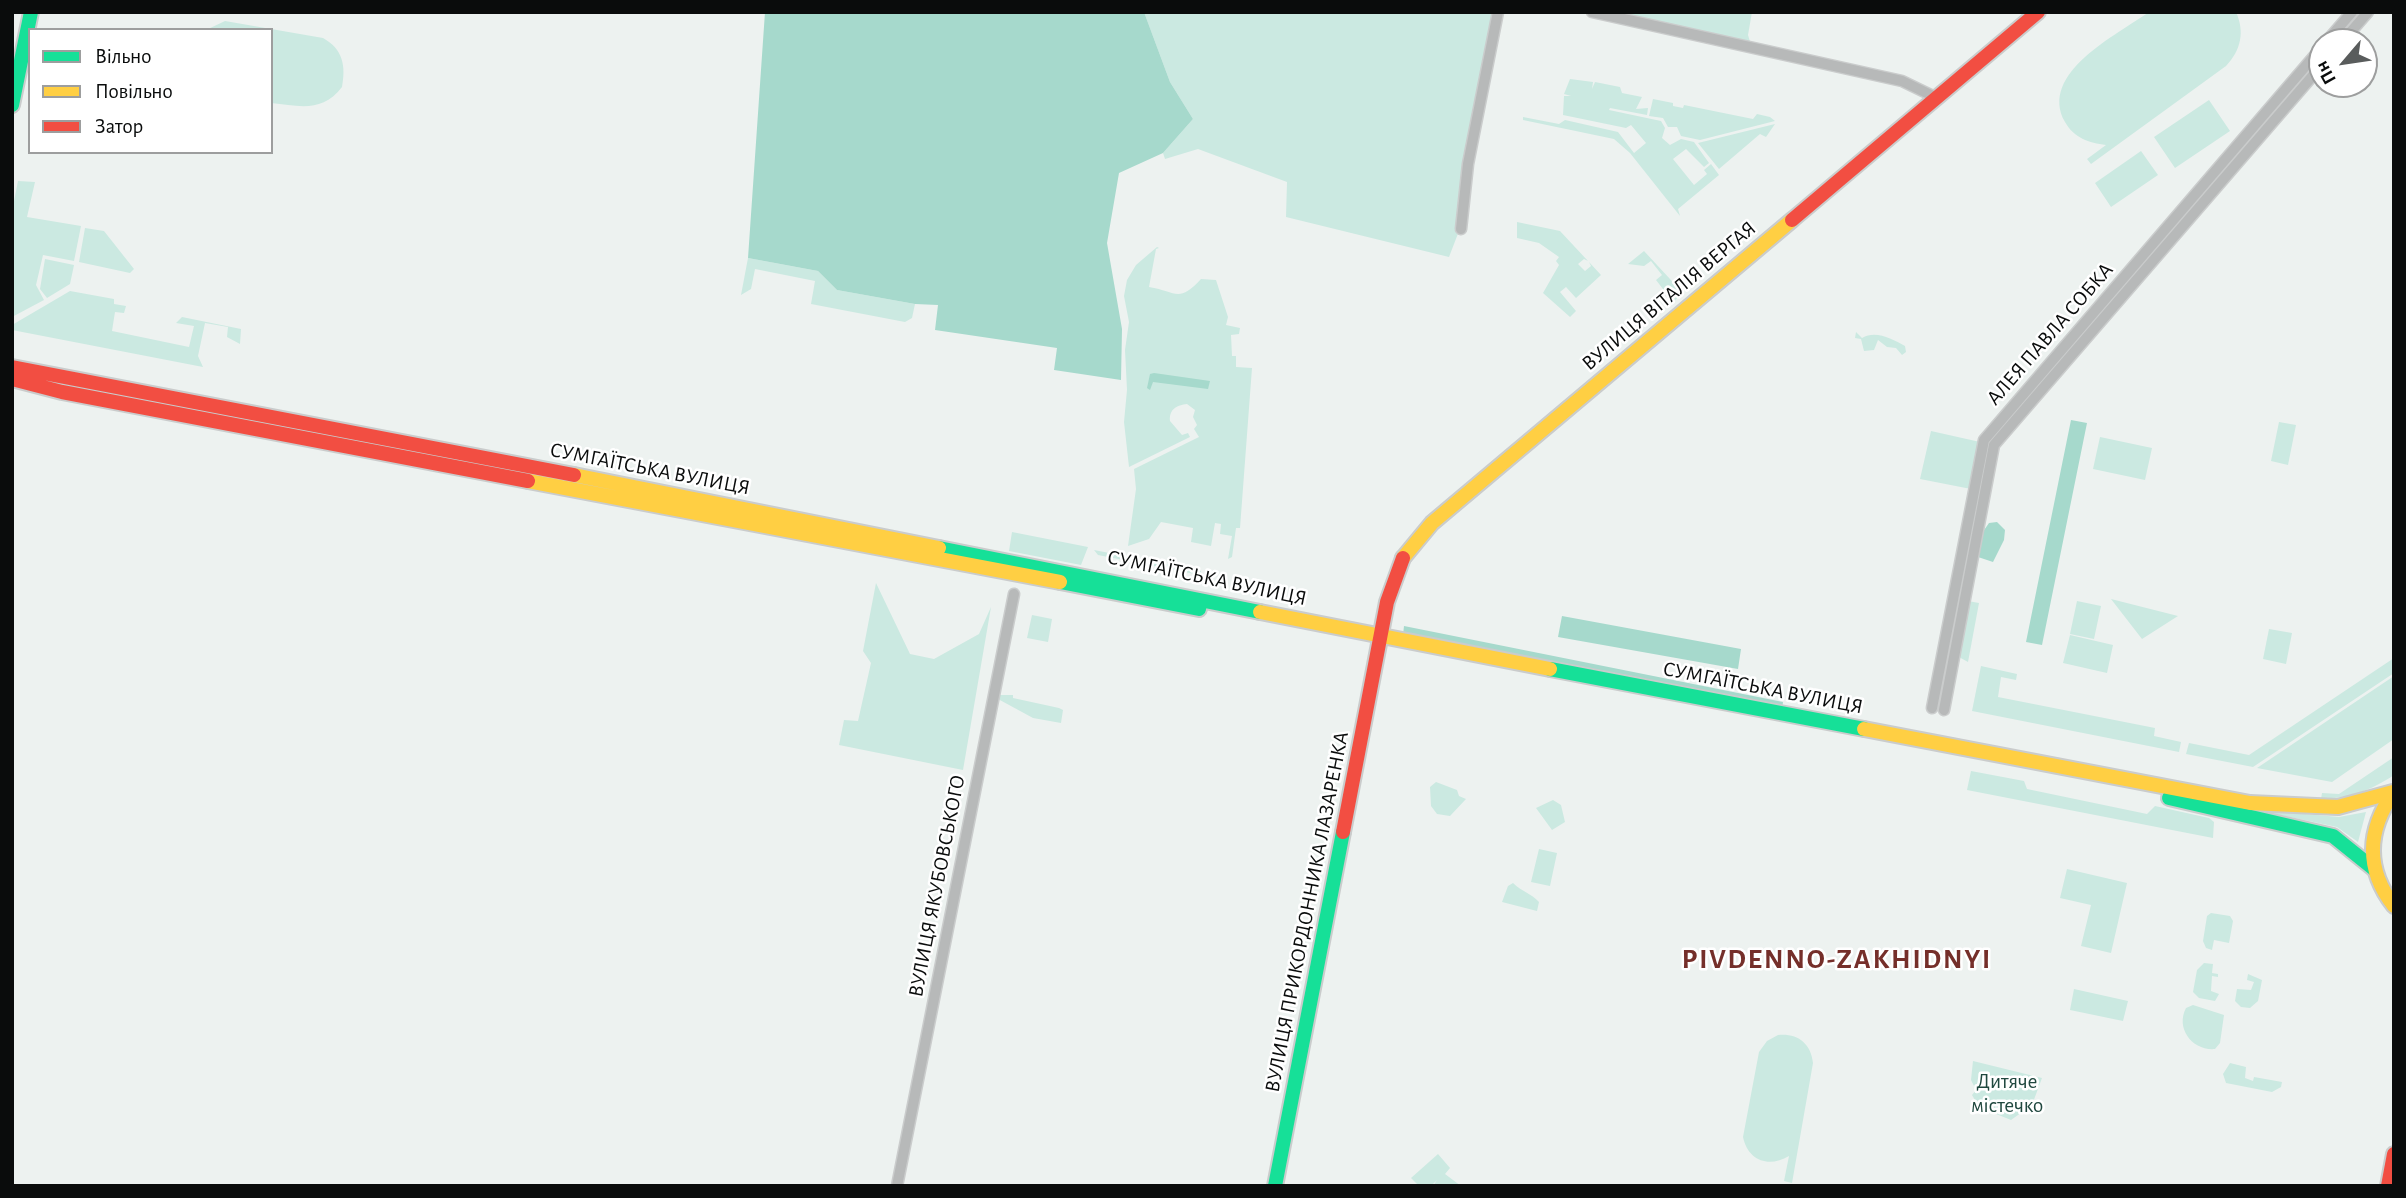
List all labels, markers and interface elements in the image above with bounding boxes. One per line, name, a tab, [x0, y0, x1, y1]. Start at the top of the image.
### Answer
legend	[28, 28, 273, 154]
north arrow	[2308, 28, 2378, 98]
text: Вільно	[95, 46, 151, 67]
text: Пн	[2312, 58, 2340, 87]
text: Повільно	[95, 81, 173, 102]
text: Затор	[95, 116, 143, 137]
street label: ВУЛИЦЯ ВІТАЛІЯ ВЕРГАЯ	[1577, 216, 1761, 376]
street label: АЛЕЯ ПАВЛА СОБКА	[1981, 258, 2119, 410]
street label: СУМГАЇТСЬКА ВУЛИЦЯ	[548, 437, 752, 501]
street label: СУМГАЇТСЬКА ВУЛИЦЯ	[1105, 545, 1309, 611]
street label: СУМГАЇТСЬКА ВУЛИЦЯ	[1661, 656, 1865, 720]
street label: ВУЛИЦЯ ПРИКОРДОННИКА ЛАЗАРЕНКА	[1260, 730, 1354, 1094]
street label: ВУЛИЦЯ ЯКУБОВСЬКОГО	[903, 773, 971, 999]
district label: PIVDENNO-ZAKHIDNYI	[1684, 943, 1990, 977]
park label: Дитяче містечко	[1971, 1069, 2043, 1119]

